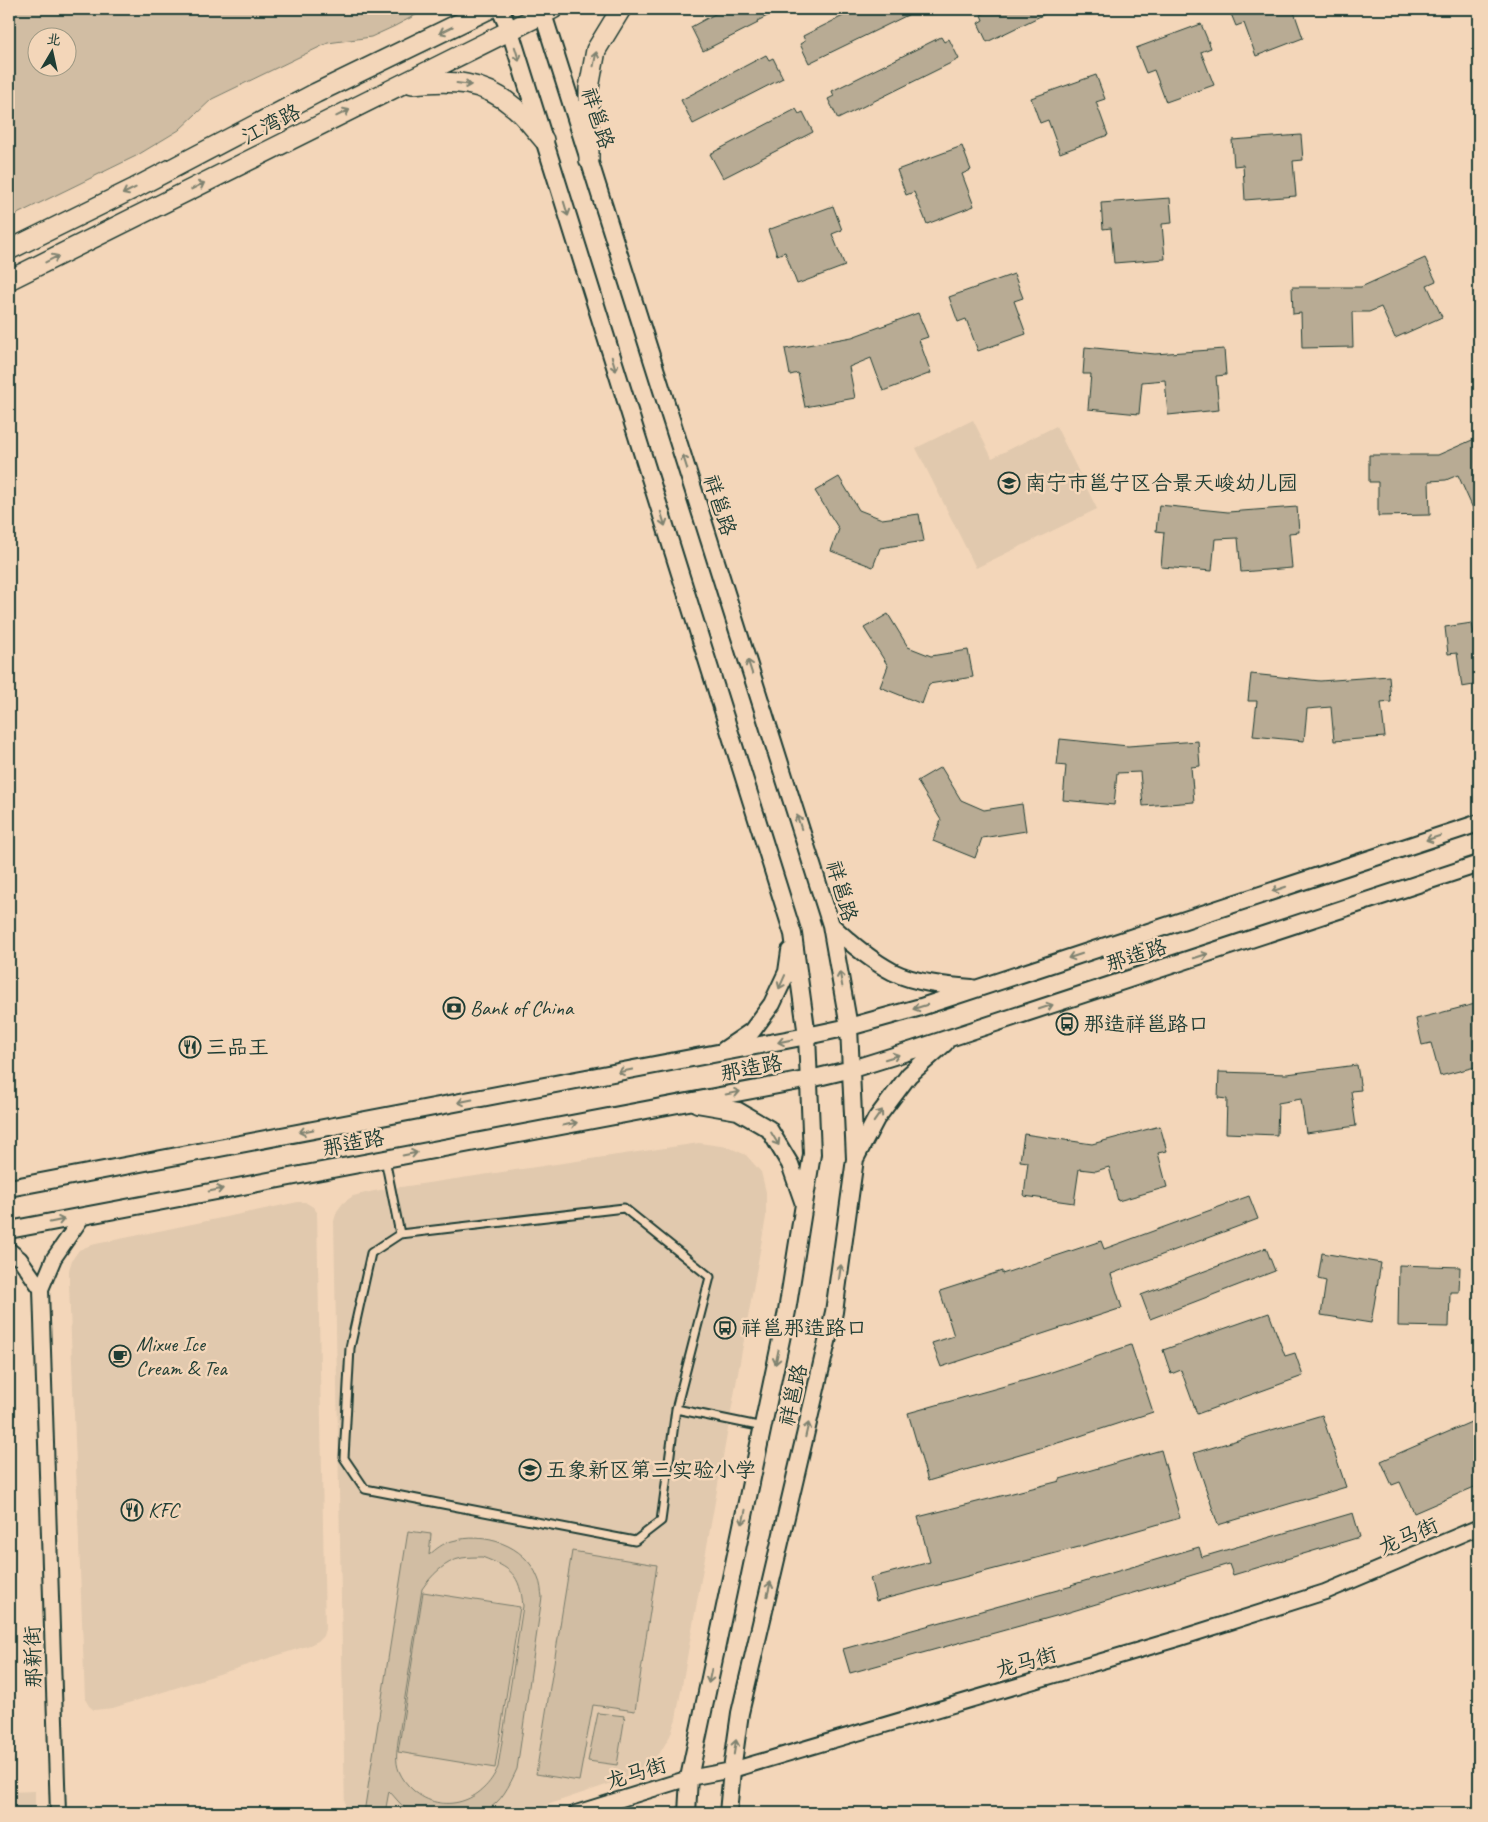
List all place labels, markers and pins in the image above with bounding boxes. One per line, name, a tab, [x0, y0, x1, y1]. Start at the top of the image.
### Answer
place label: 南宁市邕宁区合景天峻幼儿园	[1025, 470, 1298, 496]
school or university icon: 南宁市邕宁区合景天峻幼儿园	[997, 471, 1021, 495]
place label: Bank of China	[470, 995, 575, 1021]
bank icon: Bank of China	[442, 996, 466, 1020]
place label: 那造祥邕路口	[1083, 1011, 1209, 1037]
bus stop icon: 那造祥邕路口	[1055, 1012, 1079, 1036]
place label: 三品王	[206, 1034, 269, 1060]
restaurant icon: 三品王	[178, 1035, 202, 1059]
place label: 祥邕那造路口	[741, 1315, 867, 1341]
bus stop icon: 祥邕那造路口	[713, 1316, 737, 1340]
place label: Mixue Ice Cream & Tea	[136, 1331, 228, 1381]
cafe icon: Mixue Ice Cream & Tea	[108, 1344, 132, 1368]
place label: 五象新区第三实验小学	[546, 1457, 756, 1483]
school or university icon: 五象新区第三实验小学	[518, 1458, 542, 1482]
place label: KFC	[148, 1497, 181, 1523]
restaurant icon: KFC	[120, 1498, 144, 1522]

